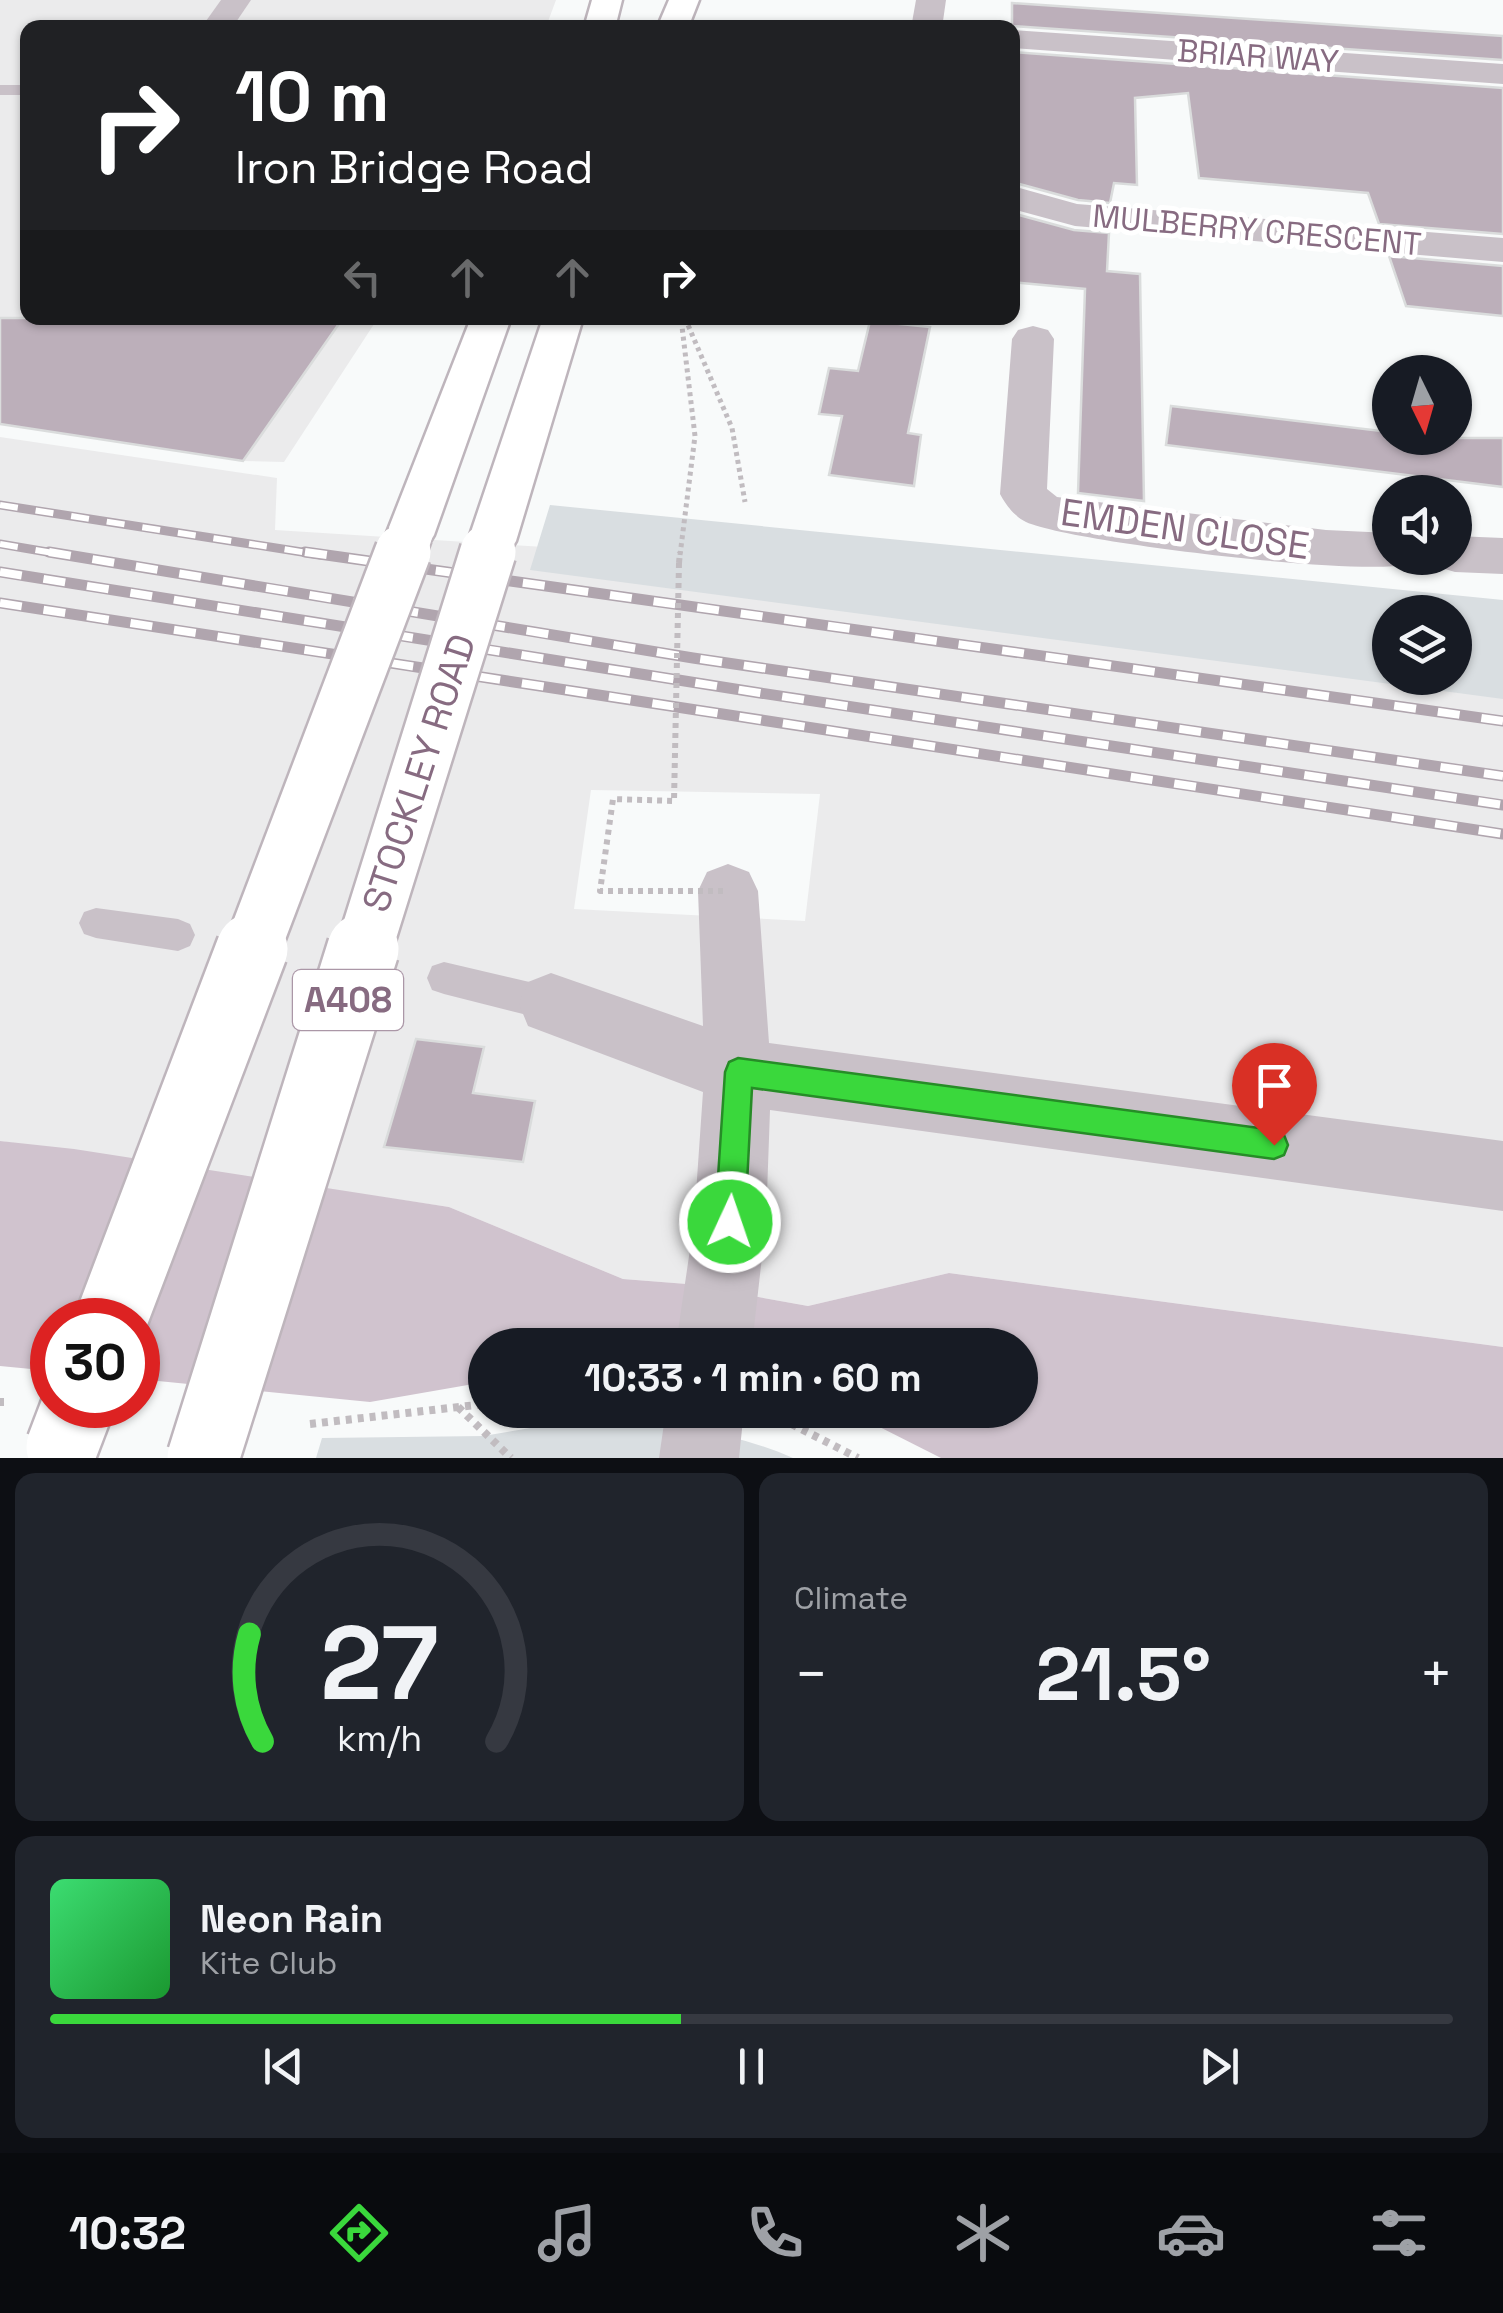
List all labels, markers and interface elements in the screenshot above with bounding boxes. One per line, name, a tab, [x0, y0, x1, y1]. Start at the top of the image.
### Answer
street label: BRIAR WAY	[1176, 30, 1341, 82]
text: 10 m	[235, 52, 390, 141]
icon: right	[70, 60, 200, 190]
text: Iron Bridge Road	[235, 139, 593, 196]
street label: MULBERRY CRESCENT	[1091, 196, 1423, 264]
icon: left	[335, 250, 390, 305]
icon: ahead	[440, 250, 495, 305]
icon: ahead	[545, 250, 600, 305]
icon: right	[650, 250, 705, 305]
north arrow	[1372, 355, 1472, 455]
map controls	[1372, 355, 1472, 695]
button: sound	[1372, 475, 1472, 575]
street label: EMDEN CLOSE	[1058, 488, 1312, 570]
button: layers	[1372, 595, 1472, 695]
street label: STOCKLEY ROAD	[352, 628, 486, 918]
road number: A408	[293, 970, 403, 1030]
pin	[1232, 1043, 1317, 1146]
icon: arrive	[1247, 1058, 1302, 1113]
position arrow	[678, 1170, 782, 1274]
speed limit sign: 30	[30, 1298, 160, 1428]
text: 10:33 · 1 min · 60 m	[584, 1354, 922, 1402]
text: Climate	[794, 1578, 908, 1618]
text: 27	[320, 1597, 439, 1729]
text: 21.5°	[1036, 1626, 1211, 1722]
text: −	[794, 1639, 828, 1709]
text: +	[1419, 1639, 1453, 1709]
text: km/h	[337, 1716, 422, 1761]
text: Neon Rain	[200, 1895, 383, 1943]
text: Kite Club	[200, 1943, 337, 1983]
icon: previous	[256, 2039, 311, 2094]
icon: pause	[724, 2039, 779, 2094]
icon: next	[1192, 2039, 1247, 2094]
icon: directions	[324, 2198, 394, 2268]
icon: music	[532, 2198, 602, 2268]
icon: phone	[740, 2198, 810, 2268]
icon: climate	[948, 2198, 1018, 2268]
icon: car	[1156, 2198, 1226, 2268]
icon: filters	[1364, 2198, 1434, 2268]
text: 10:32	[69, 2205, 186, 2262]

